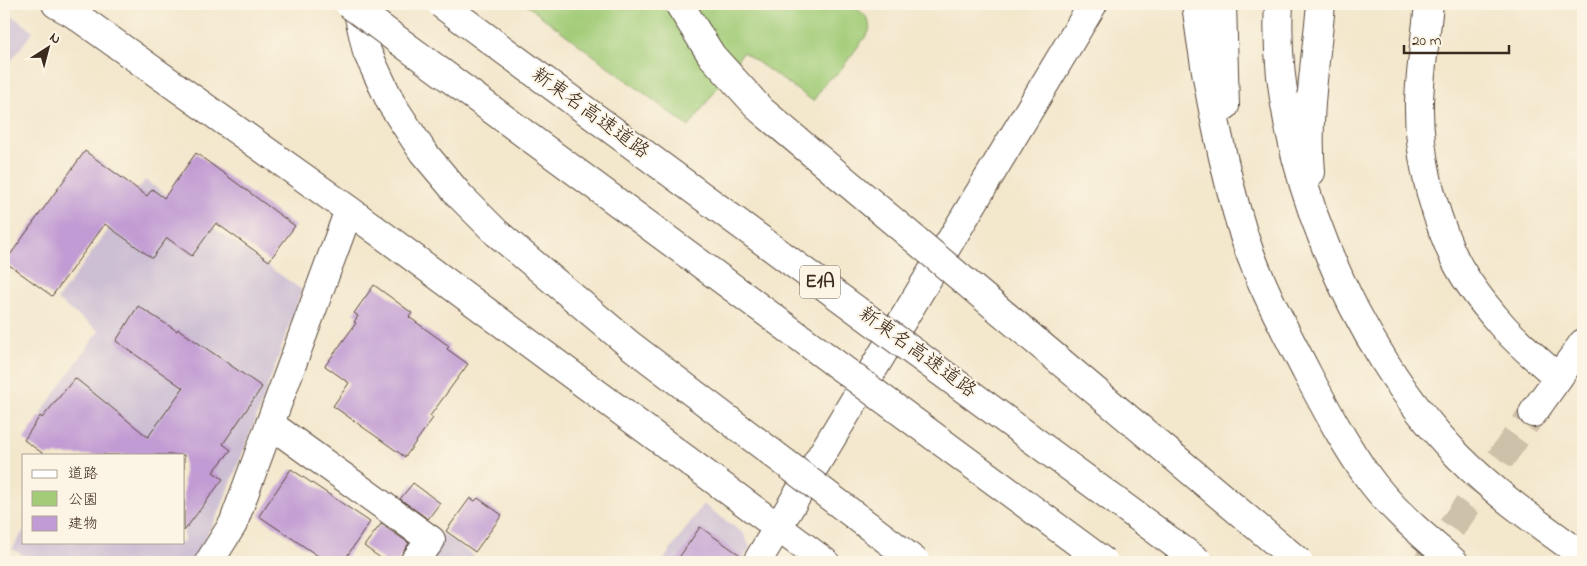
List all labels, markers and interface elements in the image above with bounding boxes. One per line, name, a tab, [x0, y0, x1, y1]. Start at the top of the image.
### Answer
north arrow	[22, 22, 72, 72]
scale bar	[1404, 22, 1510, 54]
text: N	[45, 27, 65, 50]
text: 20 m	[1412, 30, 1442, 52]
street label: 新東名高速道路	[525, 61, 655, 167]
road number: E1A	[800, 266, 840, 298]
street label: 新東名高速道路	[852, 300, 982, 406]
legend	[22, 454, 185, 544]
text: 道路	[68, 463, 98, 485]
text: 公園	[68, 489, 98, 511]
text: 建物	[68, 513, 98, 535]

